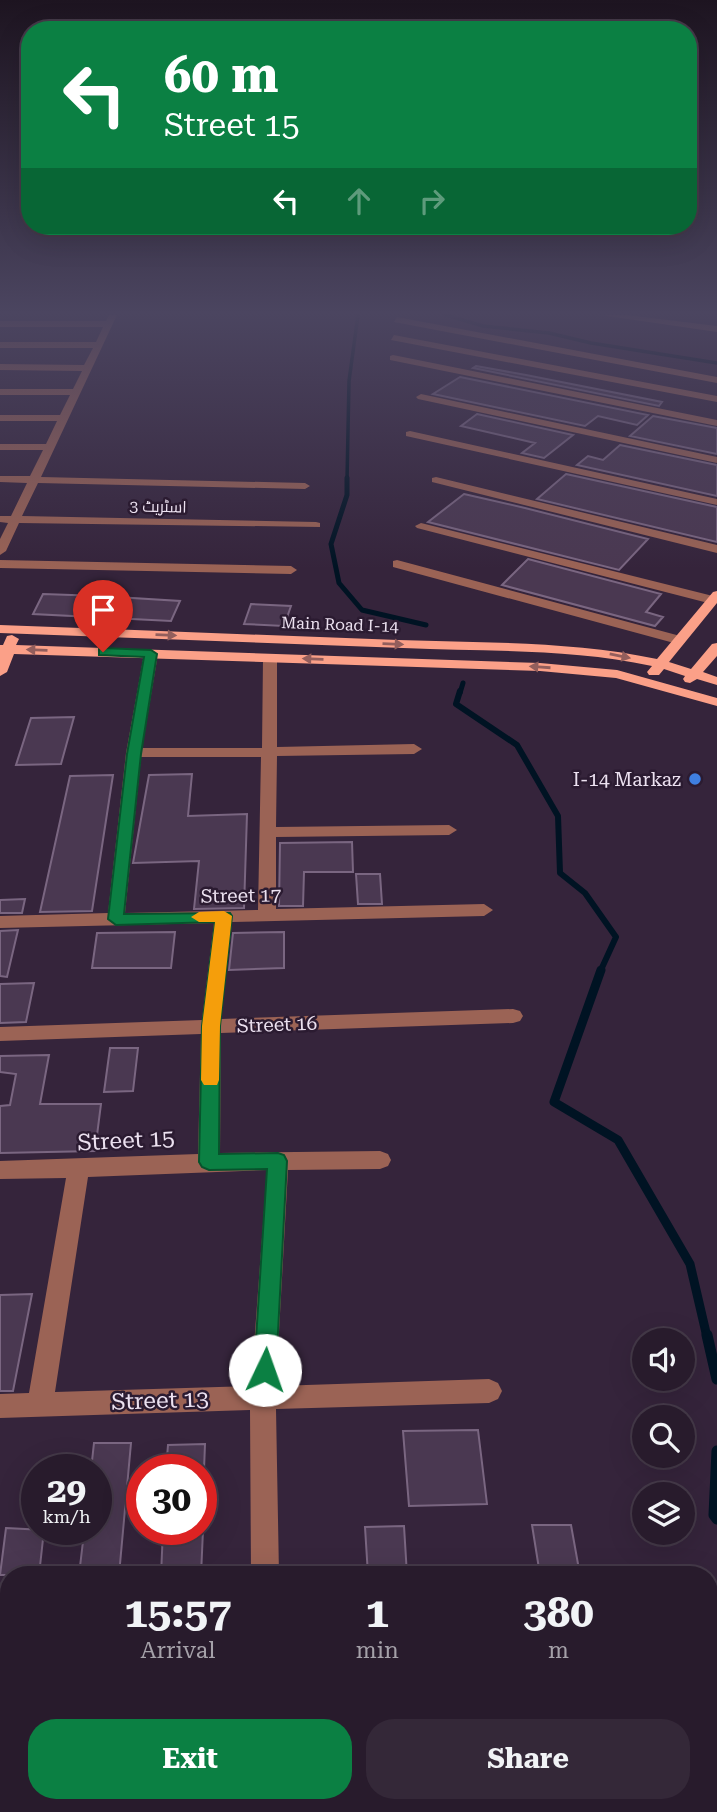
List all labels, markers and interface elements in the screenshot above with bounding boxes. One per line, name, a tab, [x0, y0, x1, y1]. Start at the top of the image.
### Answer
text: 60 m	[164, 47, 279, 104]
icon: left	[49, 49, 140, 140]
text: Street 15	[164, 106, 300, 144]
icon: left	[267, 182, 305, 220]
icon: ahead	[340, 182, 378, 220]
icon: right	[413, 182, 451, 220]
street label: اسٹریٹ 3	[129, 497, 187, 516]
pin	[73, 580, 133, 652]
icon: arrive	[84, 591, 122, 629]
street label: Main Road I-14	[281, 613, 399, 636]
one-way arrow	[155, 629, 177, 640]
one-way arrow	[383, 638, 405, 649]
one-way arrow	[25, 644, 47, 655]
one-way arrow	[609, 650, 631, 661]
one-way arrow	[302, 653, 324, 665]
one-way arrow	[529, 661, 551, 672]
place label: I-14 Markaz	[573, 768, 681, 791]
marker: I-14 Markaz	[687, 771, 703, 787]
street label: Street 17	[201, 883, 282, 908]
street label: Street 16	[236, 1012, 318, 1037]
street label: Street 15	[77, 1124, 175, 1157]
map controls	[632, 1328, 695, 1545]
button: sound	[632, 1328, 695, 1391]
position arrow	[228, 1333, 302, 1407]
street label: Street 13	[111, 1385, 209, 1416]
button: search	[632, 1405, 695, 1468]
speed limit sign: 30	[126, 1454, 217, 1545]
text: 29	[47, 1470, 86, 1511]
button: layers	[632, 1482, 695, 1545]
text: km/h	[42, 1506, 91, 1527]
text: 15:57	[124, 1588, 231, 1637]
text: 1	[366, 1588, 389, 1637]
text: 380	[523, 1588, 594, 1637]
text: Arrival	[140, 1637, 215, 1664]
text: min	[356, 1637, 399, 1664]
text: m	[548, 1637, 569, 1664]
button: Exit	[28, 1719, 352, 1799]
button: Share	[366, 1719, 690, 1799]

